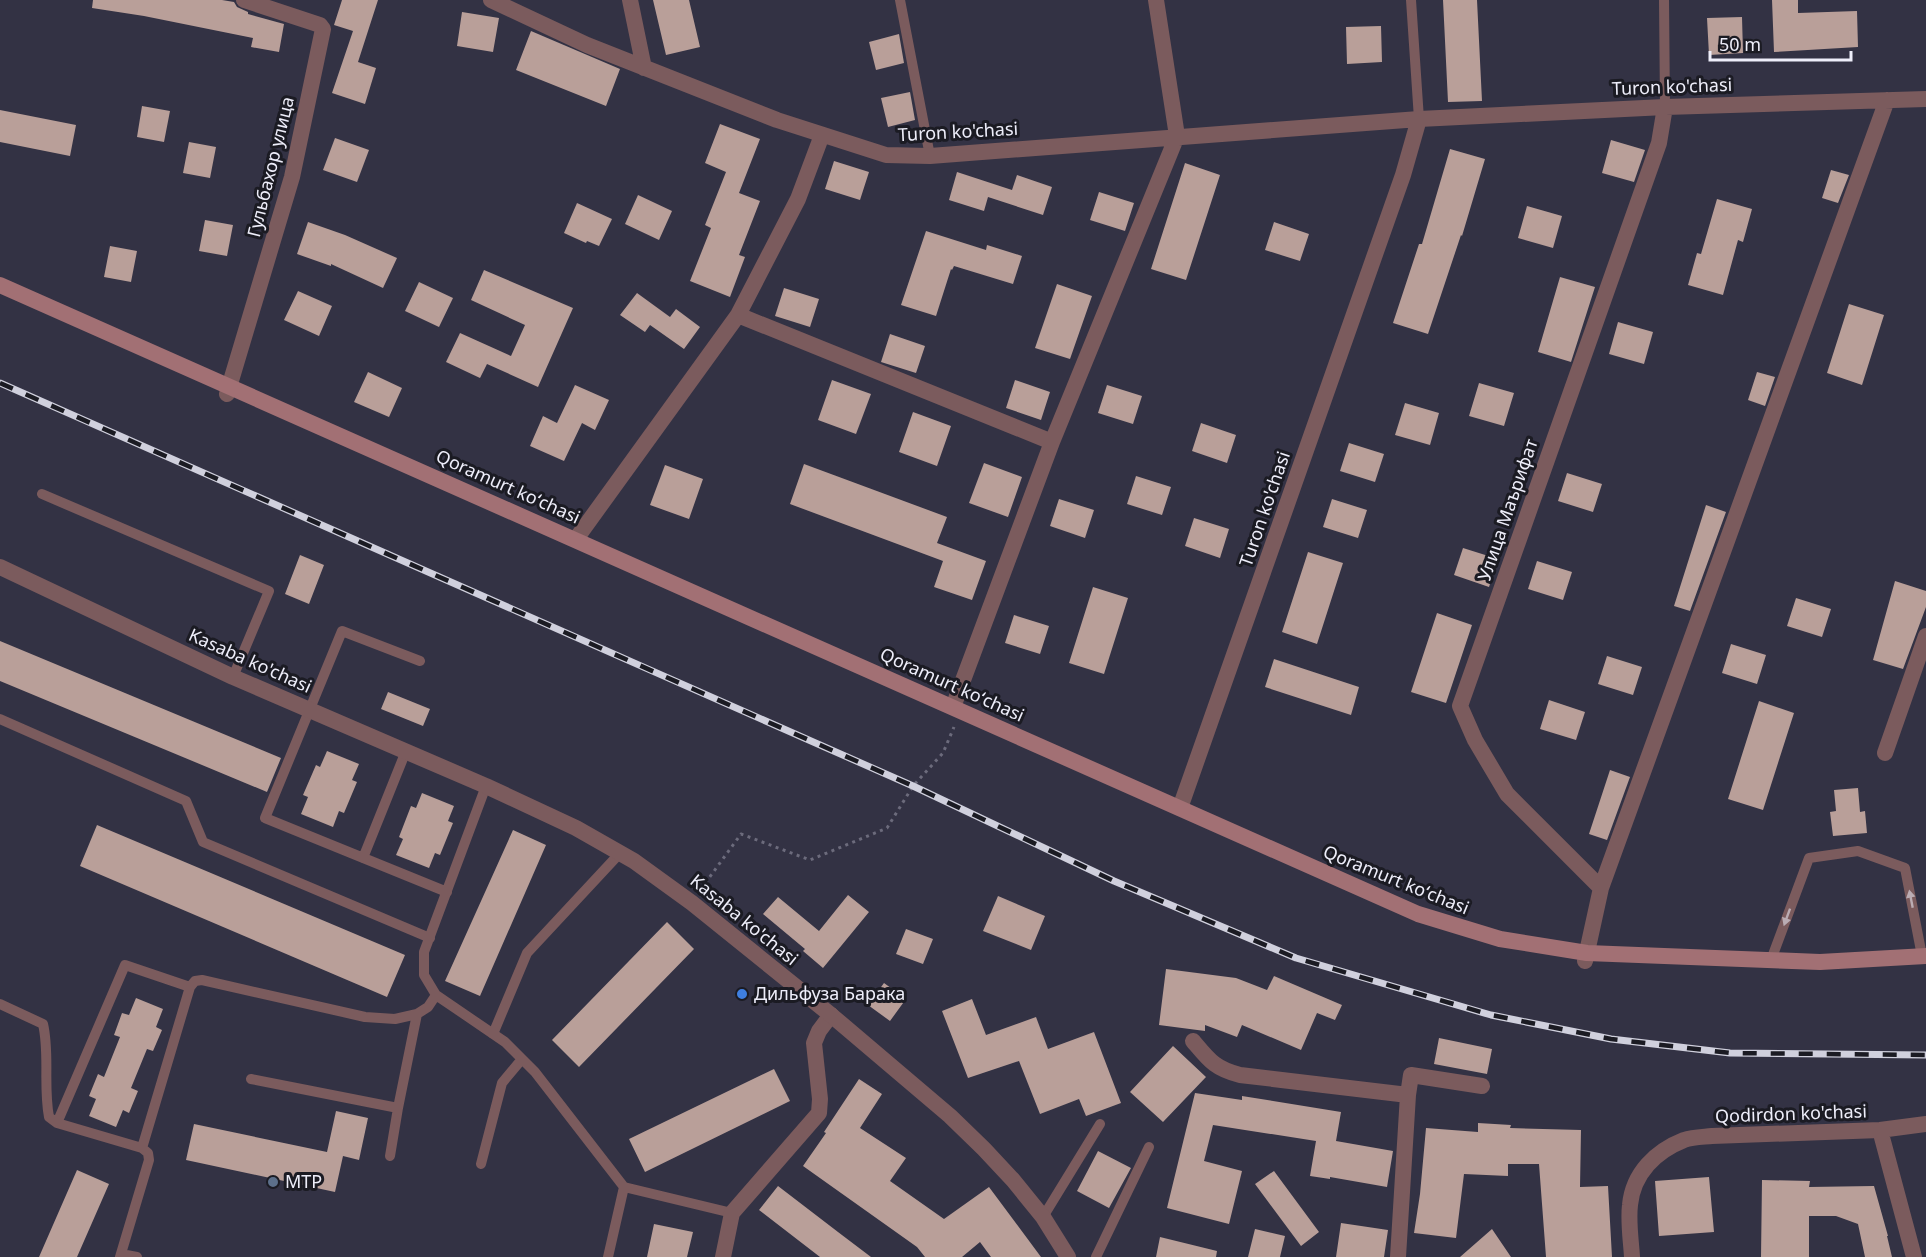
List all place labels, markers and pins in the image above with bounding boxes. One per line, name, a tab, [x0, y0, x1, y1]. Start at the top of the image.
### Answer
place label: Дильфуза Барака	[754, 981, 905, 1005]
marker: Дильфуза Барака	[735, 987, 749, 1001]
place label: MTP	[285, 1169, 322, 1193]
marker: MTP	[266, 1175, 280, 1189]

